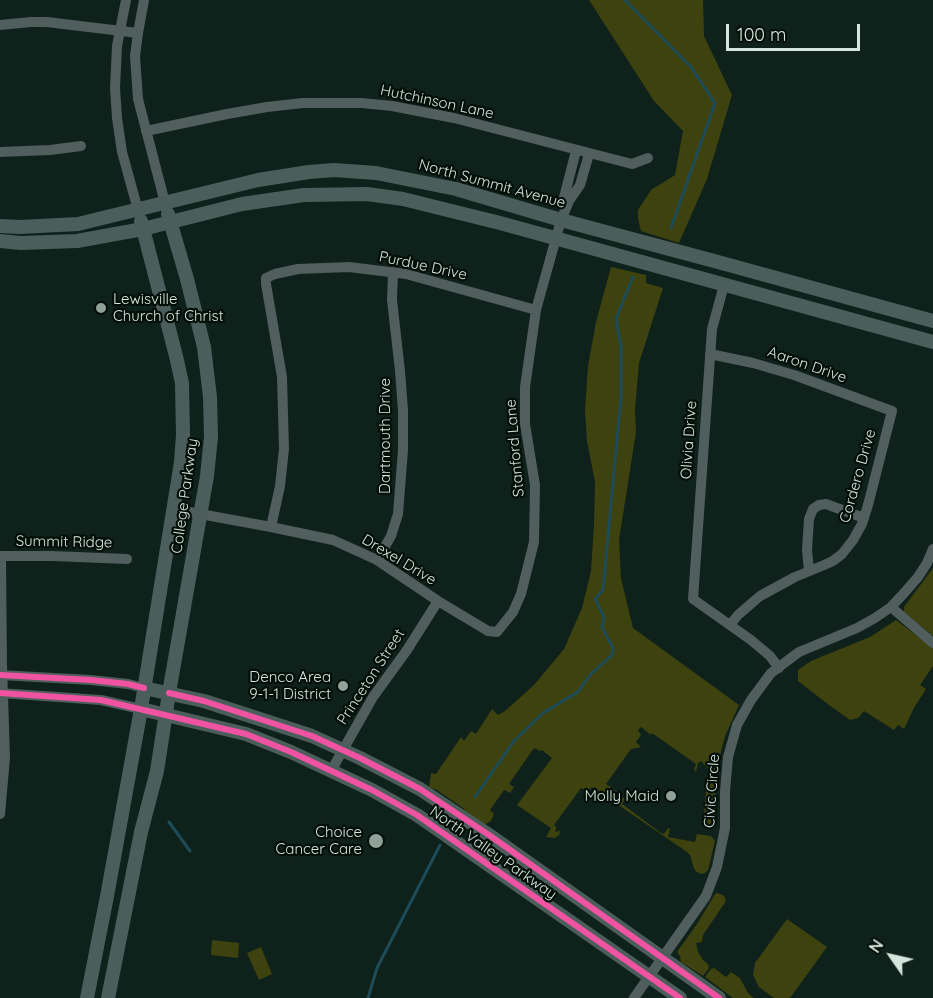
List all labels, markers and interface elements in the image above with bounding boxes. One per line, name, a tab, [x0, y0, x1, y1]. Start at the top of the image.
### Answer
scale bar	[729, 12, 862, 50]
text: 100 m	[737, 23, 786, 46]
street label: Hutchinson Lane	[379, 81, 495, 123]
street label: North Summit Avenue	[417, 156, 567, 212]
street label: Purdue Drive	[377, 248, 469, 284]
place label: Lewisville Church of Christ	[113, 290, 224, 325]
marker: Lewisville Church of Christ	[94, 301, 108, 315]
street label: Aaron Drive	[765, 343, 849, 387]
street label: Dartmouth Drive	[376, 378, 394, 494]
street label: Stanford Lane	[502, 398, 528, 498]
street label: Olivia Drive	[677, 400, 701, 480]
street label: Cordero Drive	[836, 427, 880, 525]
street label: College Parkway	[168, 437, 202, 555]
street label: Drexel Drive	[358, 531, 440, 589]
street label: Summit Ridge	[16, 532, 112, 552]
street label: Princeton Street	[333, 626, 409, 728]
place label: Denco Area 9-1-1 District	[249, 668, 331, 703]
marker: Denco Area 9-1-1 District	[336, 679, 350, 693]
street label: Civic Circle	[700, 753, 724, 829]
place label: Molly Maid	[584, 787, 659, 805]
marker: Molly Maid	[664, 789, 678, 803]
street label: North Valley Parkway	[426, 802, 560, 904]
place label: Choice Cancer Care	[276, 823, 362, 858]
marker: Choice Cancer Care	[367, 832, 385, 850]
north arrow	[861, 926, 921, 986]
text: N	[864, 935, 888, 956]

